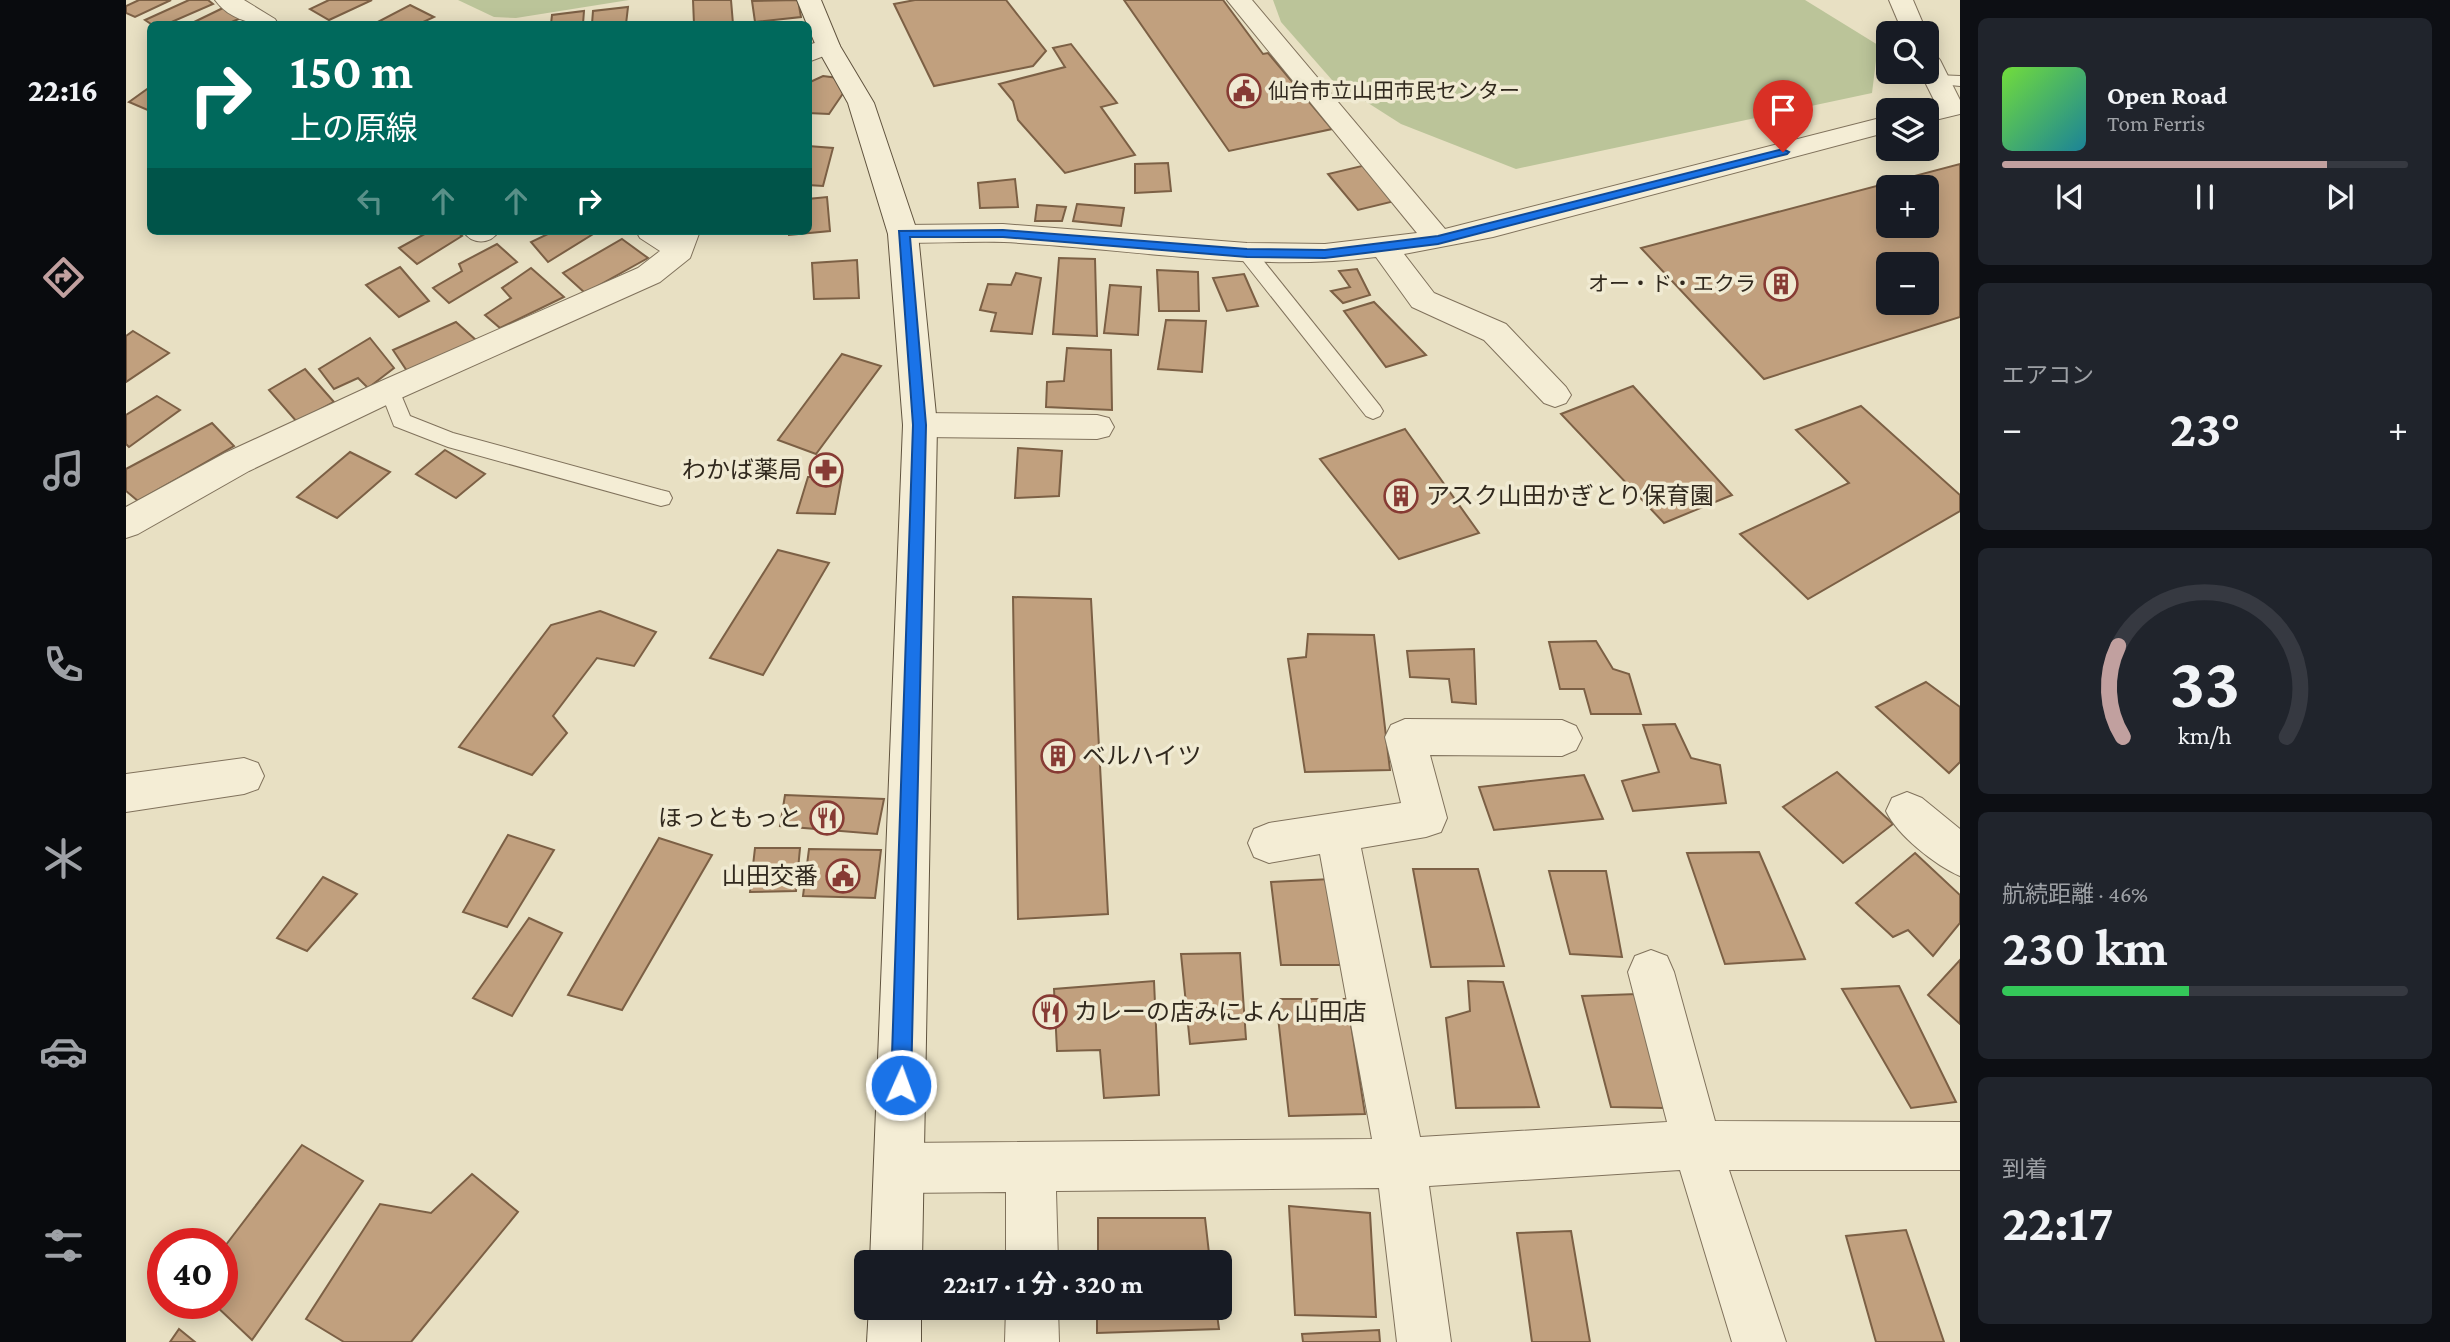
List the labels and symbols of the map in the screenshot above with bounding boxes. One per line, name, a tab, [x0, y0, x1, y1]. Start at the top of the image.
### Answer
public building icon: 仙台市立山田市民センター	[1225, 72, 1263, 110]
place label: 仙台市立山田市民センター	[1268, 79, 1520, 103]
pin	[1753, 80, 1813, 152]
building icon: オー・ド・エクラ	[1762, 265, 1800, 303]
place label: オー・ド・エクラ	[1588, 272, 1756, 296]
pharmacy icon: わかば薬局	[807, 451, 845, 489]
place label: わかば薬局	[682, 456, 802, 483]
building icon: アスク山田かぎとり保育園	[1382, 477, 1420, 515]
place label: アスク山田かぎとり保育園	[1426, 482, 1714, 509]
building icon: ベルハイツ	[1039, 737, 1077, 775]
place label: ベルハイツ	[1082, 742, 1202, 769]
restaurant icon: ほっともっと	[808, 799, 846, 837]
place label: ほっともっと	[658, 804, 802, 831]
public building icon: 山田交番	[824, 857, 862, 895]
place label: 山田交番	[722, 862, 818, 889]
restaurant icon: カレーの店みによん 山田店	[1031, 993, 1069, 1031]
place label: カレーの店みによん 山田店	[1074, 998, 1367, 1025]
position arrow	[864, 1048, 938, 1122]
speed limit sign: 40	[147, 1228, 238, 1319]

